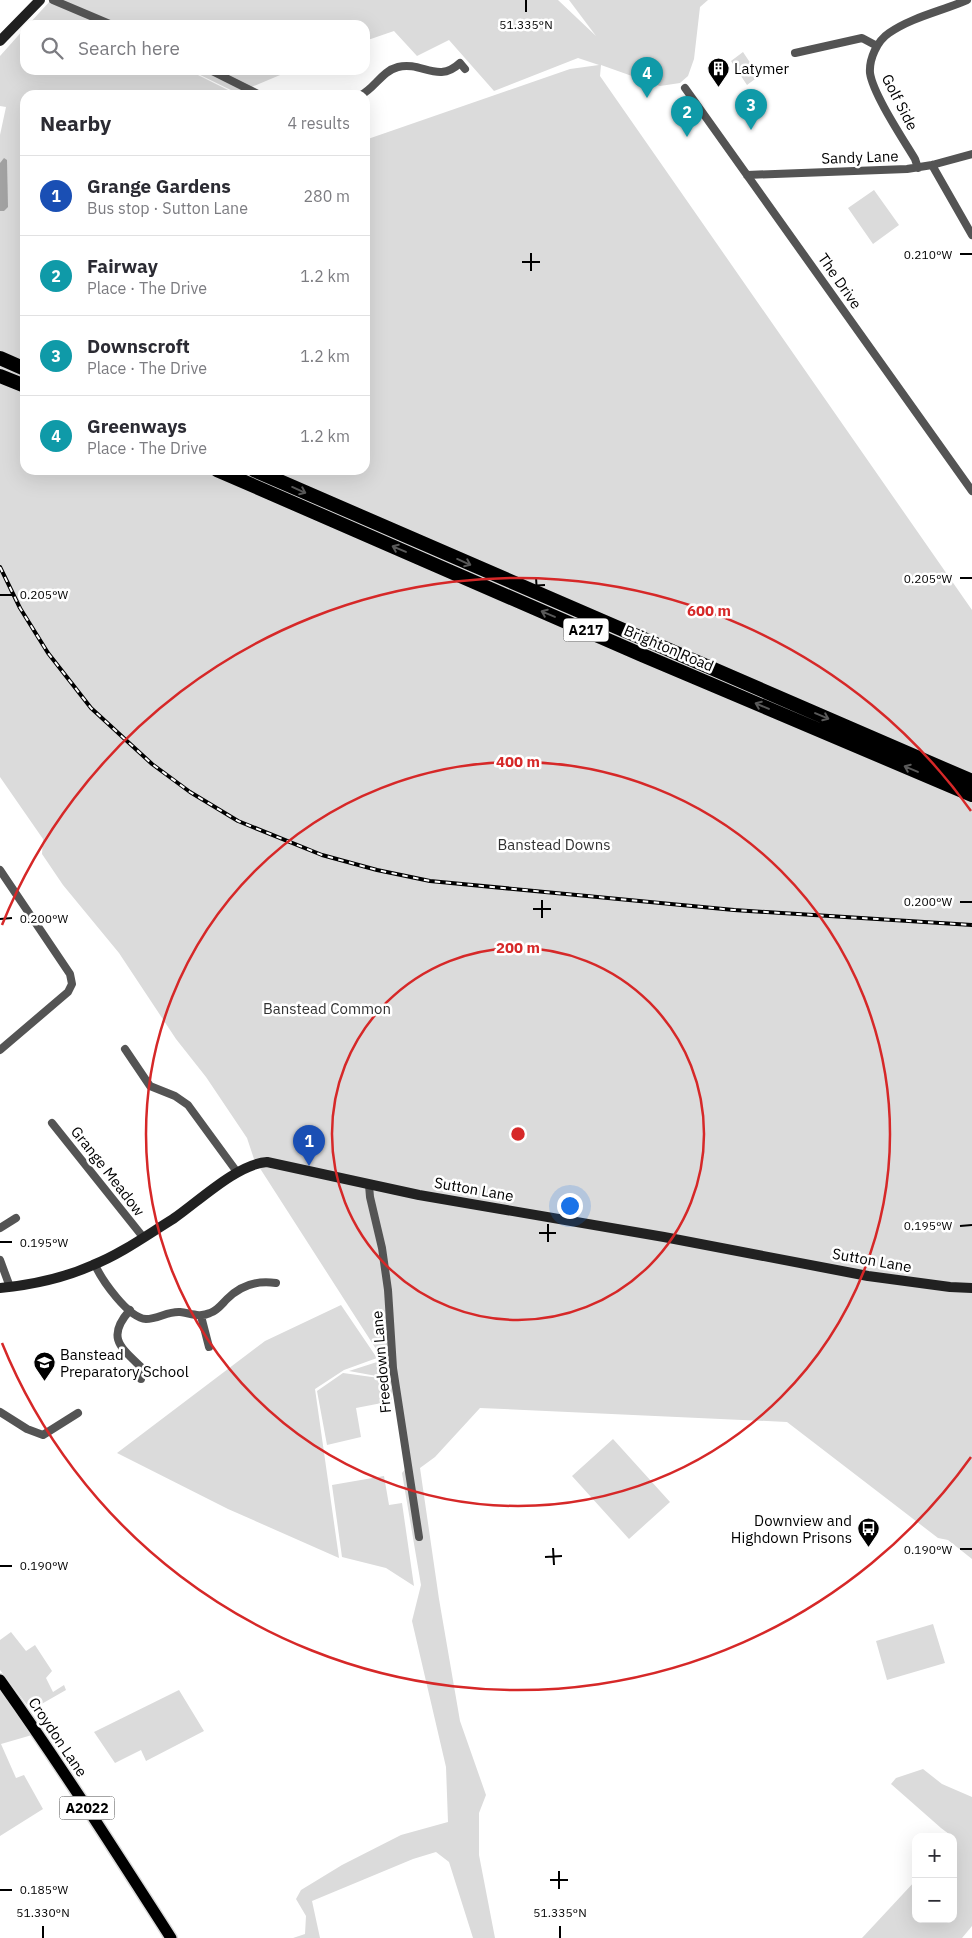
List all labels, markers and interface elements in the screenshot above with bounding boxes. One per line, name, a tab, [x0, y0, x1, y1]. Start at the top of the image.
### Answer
text: 51.335°N	[499, 17, 553, 32]
search box	[20, 20, 370, 75]
icon: search	[38, 34, 66, 62]
text: Search here	[78, 36, 180, 60]
building icon: Latymer	[706, 56, 730, 87]
pin: 4	[631, 57, 663, 98]
place label: Latymer	[734, 59, 790, 78]
street label: Golf Side	[878, 71, 922, 133]
pin: 3	[735, 89, 767, 130]
pin: 2	[671, 96, 703, 137]
text: Nearby	[40, 109, 111, 137]
text: 4 results	[287, 113, 350, 133]
street label: Sandy Lane	[821, 146, 899, 168]
text: Grange Gardens	[87, 174, 231, 198]
text: 1	[51, 186, 61, 206]
text: 280 m	[303, 186, 350, 206]
text: Bus stop · Sutton Lane	[87, 198, 248, 218]
text: 0.210°W	[904, 247, 952, 262]
street label: The Drive	[814, 249, 866, 313]
text: Fairway	[87, 254, 158, 278]
text: 2	[51, 266, 61, 286]
text: 1.2 km	[300, 266, 350, 286]
text: Place · The Drive	[87, 278, 207, 298]
text: Downscroft	[87, 334, 190, 358]
text: 3	[51, 346, 61, 366]
text: 1.2 km	[300, 346, 350, 366]
text: Place · The Drive	[87, 358, 207, 378]
text: Greenways	[87, 414, 187, 438]
text: 4	[51, 426, 61, 446]
text: 1.2 km	[300, 426, 350, 446]
text: Place · The Drive	[87, 438, 207, 458]
one-way arrow	[291, 485, 306, 495]
one-way arrow	[392, 544, 407, 554]
one-way arrow	[456, 557, 471, 567]
text: 0.205°W	[904, 571, 952, 586]
text: 0.205°W	[20, 587, 68, 602]
text: 600 m	[687, 601, 731, 620]
one-way arrow	[541, 608, 556, 618]
road number: A217	[564, 618, 608, 642]
street label: Brighton Road	[621, 621, 717, 675]
one-way arrow	[755, 700, 770, 710]
one-way arrow	[814, 712, 829, 722]
text: 400 m	[496, 752, 540, 771]
one-way arrow	[904, 764, 919, 773]
park label: Banstead Downs	[498, 835, 610, 854]
text: 0.200°W	[904, 894, 952, 909]
text: 0.200°W	[20, 911, 68, 926]
text: 200 m	[496, 938, 540, 957]
park label: Banstead Common	[263, 999, 391, 1018]
street label: Grange Meadow	[67, 1122, 149, 1220]
pin: 1	[293, 1125, 325, 1166]
centre of rings	[509, 1125, 527, 1143]
street label: Sutton Lane	[433, 1173, 515, 1205]
your location	[557, 1193, 583, 1219]
text: 0.195°W	[904, 1218, 952, 1233]
text: 0.195°W	[20, 1235, 68, 1250]
street label: Sutton Lane	[831, 1244, 913, 1276]
street label: Freedown Lane	[367, 1310, 395, 1414]
place label: Banstead Preparatory School	[60, 1345, 189, 1381]
school or university icon: Banstead Preparatory School	[32, 1351, 56, 1382]
place label: Downview and Highdown Prisons	[731, 1511, 852, 1547]
bus stop icon: Downview and Highdown Prisons	[856, 1517, 880, 1548]
text: 0.190°W	[904, 1542, 952, 1557]
text: 0.190°W	[20, 1558, 68, 1573]
street label: Croydon Lane	[24, 1694, 92, 1780]
road number: A2022	[59, 1796, 114, 1820]
map controls	[912, 1833, 957, 1923]
button: +	[912, 1833, 957, 1878]
button: −	[912, 1878, 957, 1923]
text: 0.185°W	[20, 1882, 68, 1897]
text: 51.330°N	[16, 1905, 70, 1920]
text: 51.335°N	[533, 1905, 587, 1920]

